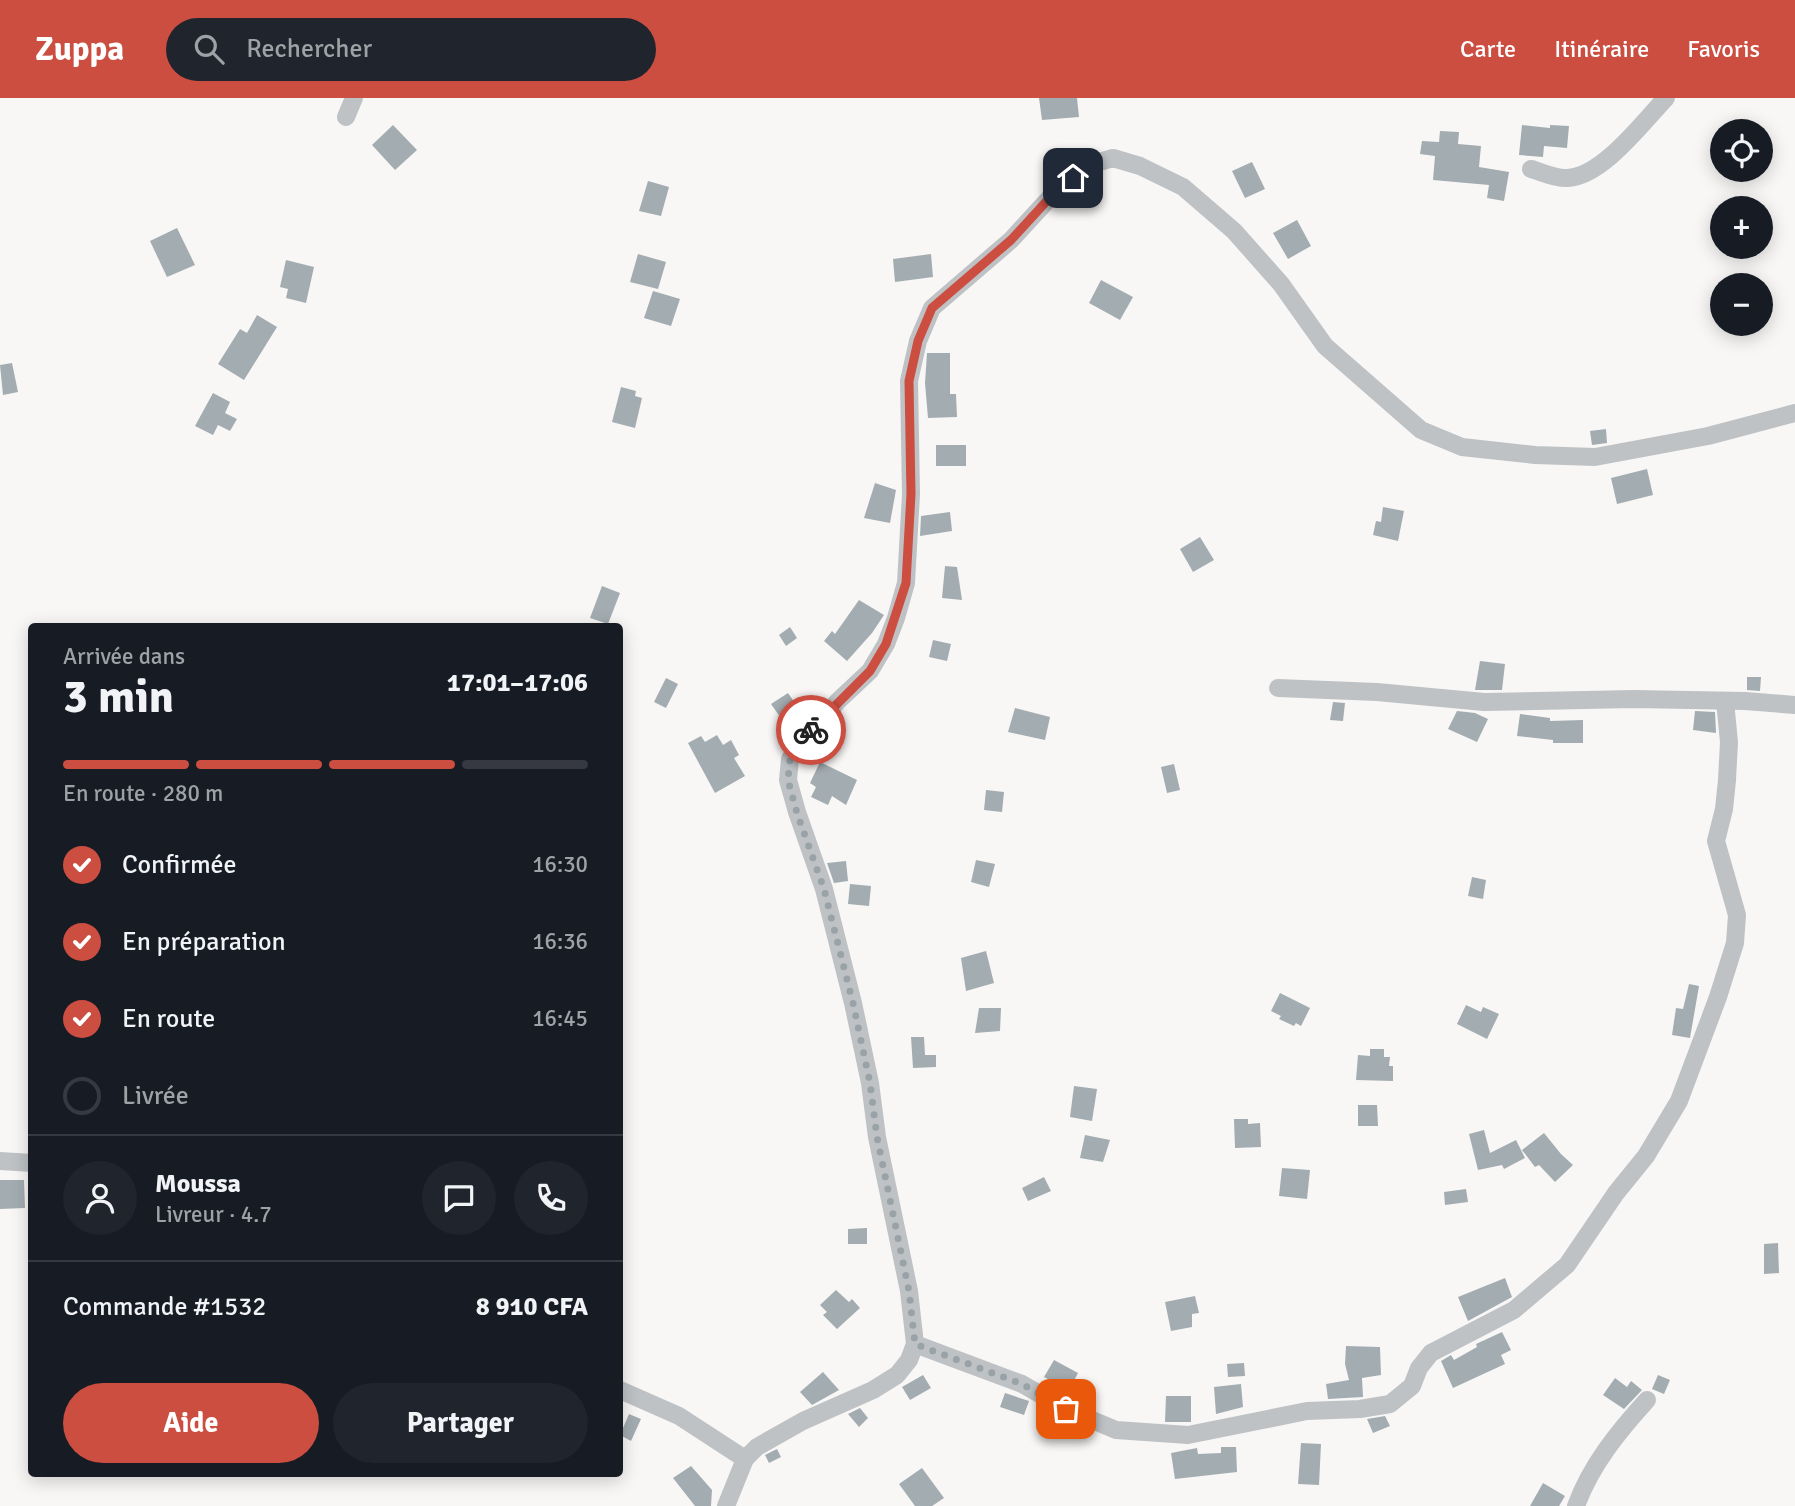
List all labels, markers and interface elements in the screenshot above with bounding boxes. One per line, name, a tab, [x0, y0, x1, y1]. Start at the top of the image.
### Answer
search box	[166, 18, 656, 81]
text: Zuppa	[35, 29, 124, 70]
icon: search	[190, 30, 228, 68]
text: Rechercher	[246, 33, 372, 65]
text: Carte	[1460, 34, 1516, 64]
text: Itinéraire	[1554, 34, 1649, 64]
text: Favoris	[1687, 34, 1760, 64]
map controls	[1710, 119, 1773, 336]
button: locate	[1710, 119, 1773, 182]
pin	[1043, 148, 1103, 208]
icon: home	[1054, 159, 1092, 197]
button: +	[1710, 196, 1773, 259]
button: −	[1710, 273, 1773, 336]
text: Arrivée dans	[63, 642, 185, 671]
text: 17:01–17:06	[447, 667, 588, 699]
text: 3 min	[63, 669, 174, 725]
courier	[776, 695, 846, 765]
icon: bike	[792, 711, 830, 749]
text: En route · 280 m	[63, 779, 223, 808]
icon: check	[63, 846, 101, 884]
text: Confirmée	[122, 849, 237, 881]
text: 16:30	[532, 850, 588, 879]
icon: check	[63, 923, 101, 961]
text: En préparation	[122, 926, 286, 958]
text: 16:36	[532, 927, 588, 956]
icon: check	[63, 1000, 101, 1038]
text: En route	[122, 1003, 215, 1035]
text: 16:45	[532, 1004, 588, 1033]
text: Livrée	[122, 1080, 189, 1112]
button: person	[63, 1161, 137, 1235]
button: chat	[422, 1161, 496, 1235]
button: phone	[514, 1161, 588, 1235]
text: Moussa	[155, 1168, 241, 1200]
text: Livreur · 4.7	[155, 1200, 272, 1229]
text: Commande #1532	[63, 1291, 266, 1323]
text: 8 910 CFA	[476, 1291, 588, 1323]
pin	[1036, 1379, 1096, 1439]
button: Aide	[63, 1383, 319, 1463]
button: Partager	[333, 1383, 588, 1463]
icon: bag	[1047, 1390, 1085, 1428]

